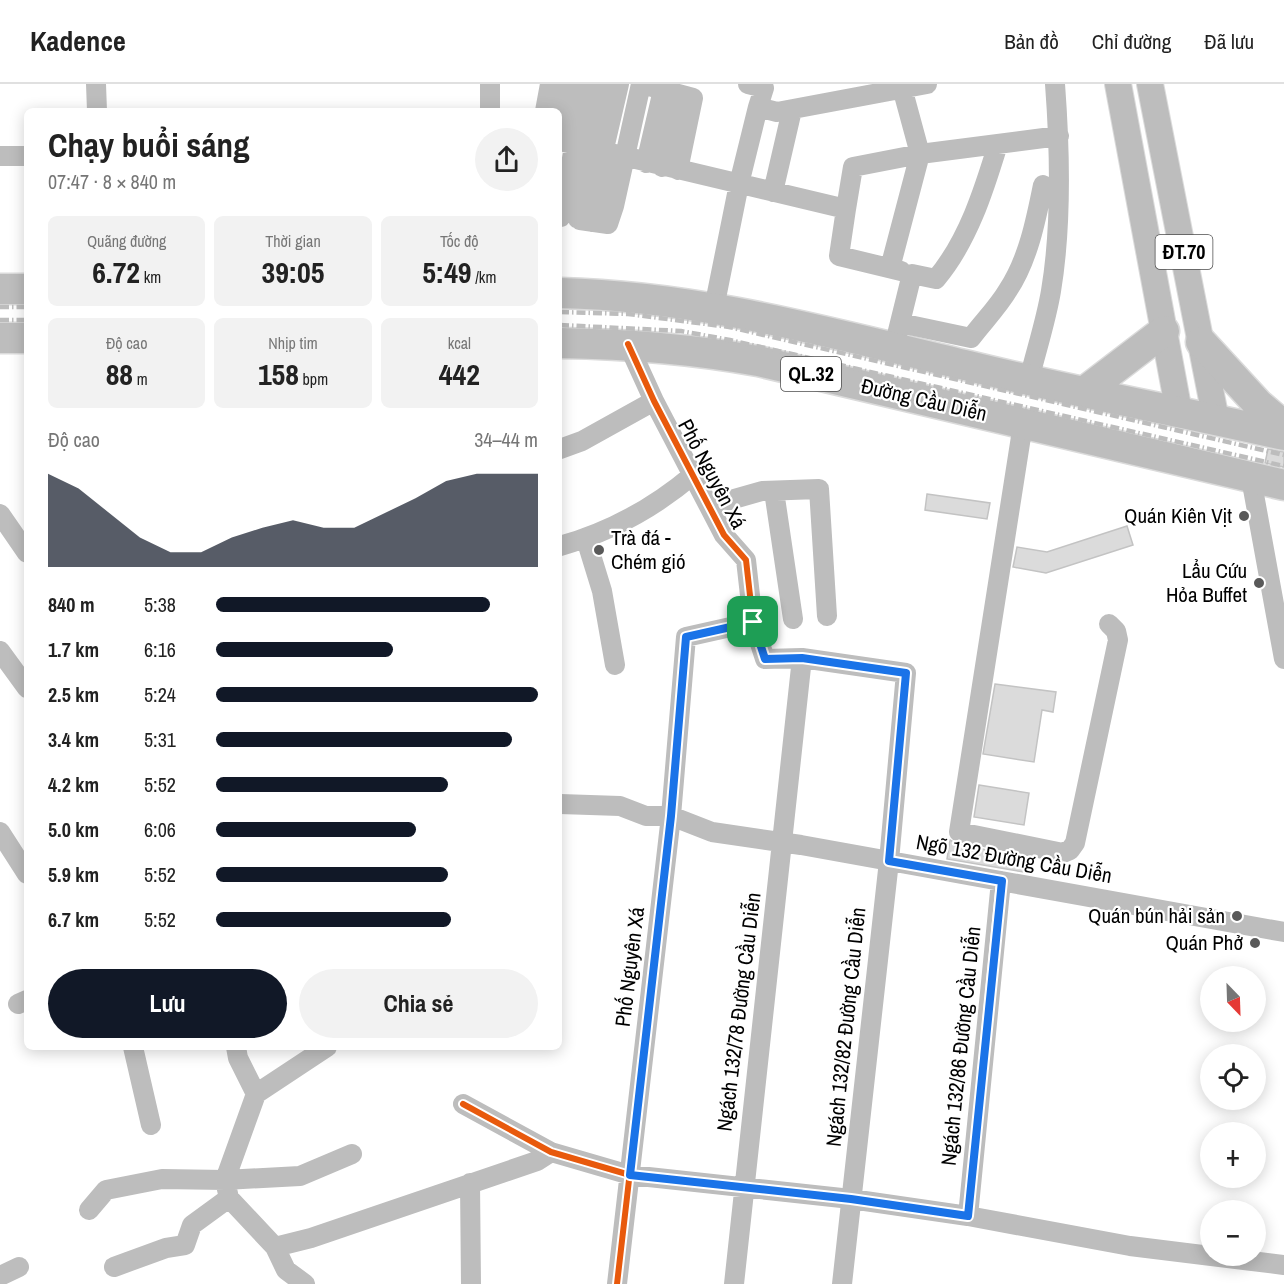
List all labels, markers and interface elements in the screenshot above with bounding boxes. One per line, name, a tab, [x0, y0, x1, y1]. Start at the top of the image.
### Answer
text: Kadence	[30, 22, 126, 60]
text: Bản đồ	[1004, 27, 1059, 56]
text: Chỉ đường	[1092, 27, 1171, 56]
text: Đã lưu	[1204, 27, 1254, 56]
text: Chạy buổi sáng	[48, 123, 250, 167]
button: share	[475, 128, 538, 191]
text: 07:47 · 8 × 840 m	[48, 168, 176, 195]
text: Quãng đường	[87, 230, 166, 252]
text: Thời gian	[265, 230, 321, 252]
text: Tốc độ	[440, 230, 479, 252]
road number: ĐT.70	[1156, 235, 1212, 269]
text: 6.72	[92, 252, 140, 292]
text: 39:05	[262, 252, 324, 292]
text: 5:49	[422, 252, 472, 292]
text: km	[140, 266, 161, 288]
text: /km	[472, 266, 496, 288]
text: Độ cao	[106, 332, 147, 354]
text: Nhịp tim	[268, 332, 318, 354]
text: kcal	[448, 332, 471, 354]
text: 88	[106, 354, 133, 394]
text: 158	[258, 354, 299, 394]
text: 442	[439, 354, 480, 394]
road number: QL.32	[781, 357, 841, 391]
text: m	[133, 368, 148, 390]
text: bpm	[299, 368, 328, 390]
street label: Đường Cầu Diễn	[858, 371, 990, 428]
street label: Phố Nguyên Xá	[671, 414, 754, 534]
text: Độ cao	[48, 426, 100, 453]
text: 34–44 m	[474, 426, 538, 453]
place label: Quán Kiên Vịt	[1124, 501, 1232, 530]
marker: Quán Kiên Vịt	[1237, 509, 1251, 523]
place label: Trà đá - Chém gió	[611, 523, 686, 576]
marker: Trà đá - Chém gió	[592, 543, 606, 557]
place label: Lẩu Cứu Hỏa Buffet	[1166, 556, 1247, 609]
marker: Lẩu Cứu Hỏa Buffet	[1252, 576, 1266, 590]
text: 840 m	[48, 591, 95, 618]
text: 5:38	[144, 591, 176, 618]
pin	[727, 596, 778, 647]
icon: arrive	[736, 605, 769, 638]
text: 1.7 km	[48, 636, 99, 663]
text: 6:16	[144, 636, 176, 663]
text: 2.5 km	[48, 681, 99, 708]
text: 5:24	[144, 681, 176, 708]
text: 3.4 km	[48, 726, 99, 753]
text: 5:31	[144, 726, 176, 753]
text: 4.2 km	[48, 771, 99, 798]
text: 5:52	[144, 771, 176, 798]
text: 5.0 km	[48, 816, 99, 843]
text: 6:06	[144, 816, 176, 843]
street label: Ngõ 132 Đường Cầu Diễn	[914, 827, 1114, 890]
text: 5.9 km	[48, 861, 99, 888]
text: 5:52	[144, 861, 176, 888]
street label: Ngách 132/78 Đường Cầu Diễn	[709, 891, 768, 1133]
place label: Quán bún hải sản	[1088, 901, 1225, 930]
street label: Phố Nguyên Xá	[608, 905, 651, 1028]
text: 6.7 km	[48, 906, 99, 933]
text: 5:52	[144, 906, 176, 933]
street label: Ngách 132/82 Đường Cầu Diễn	[819, 906, 872, 1148]
marker: Quán bún hải sản	[1230, 909, 1244, 923]
street label: Ngách 132/86 Đường Cầu Diễn	[934, 925, 987, 1167]
place label: Quán Phở	[1165, 928, 1243, 957]
marker: Quán Phở	[1248, 936, 1262, 950]
north arrow	[1200, 966, 1266, 1032]
map controls	[1200, 966, 1266, 1266]
button: Lưu	[48, 969, 287, 1038]
button: Chia sẻ	[299, 969, 538, 1038]
button: locate	[1200, 1044, 1266, 1110]
button: +	[1200, 1122, 1266, 1188]
button: −	[1200, 1200, 1266, 1266]

